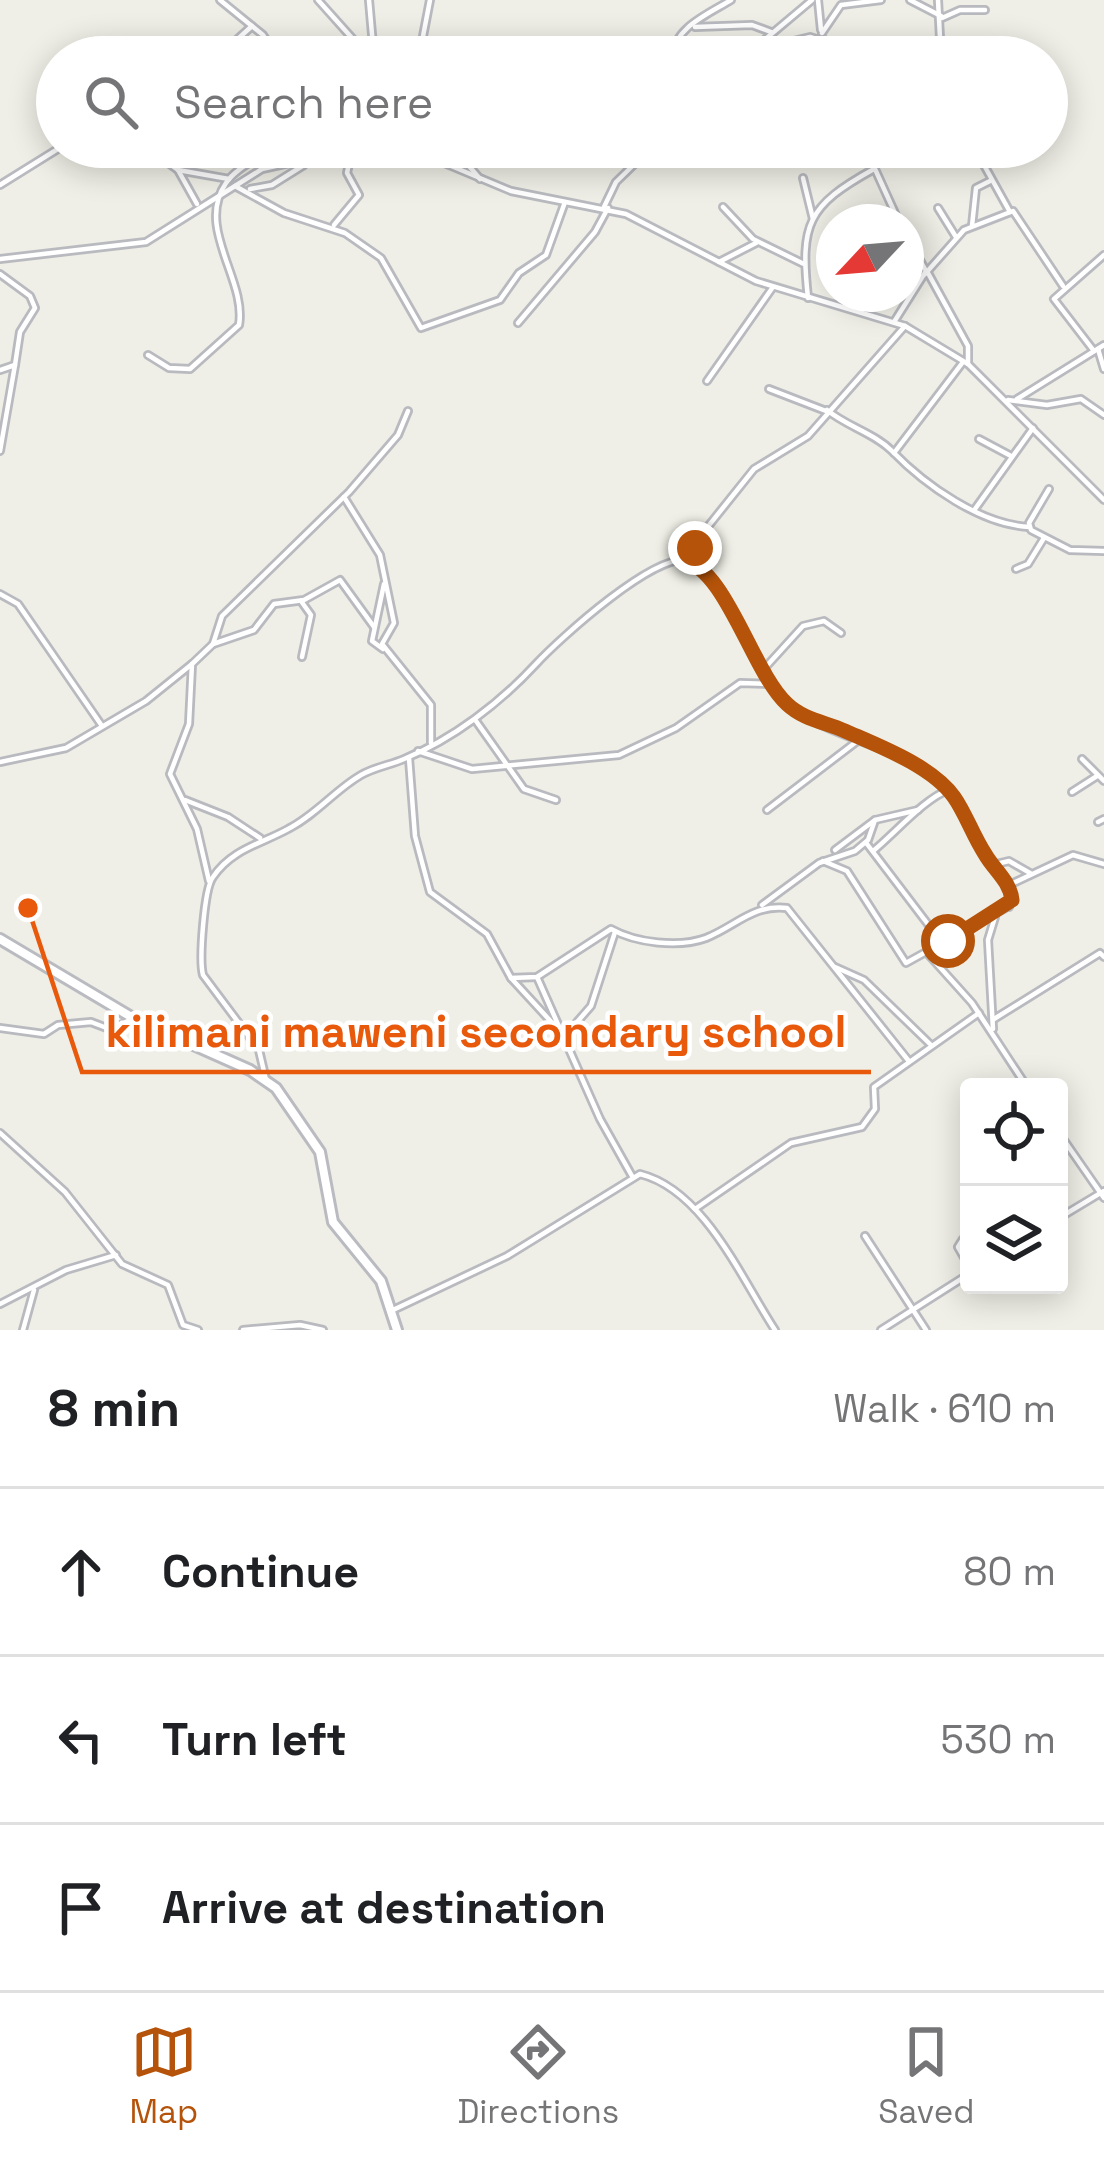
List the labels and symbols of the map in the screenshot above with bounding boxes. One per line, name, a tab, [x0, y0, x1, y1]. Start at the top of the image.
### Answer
north arrow	[816, 204, 924, 312]
route end	[668, 521, 722, 575]
route start	[921, 914, 975, 968]
callout: kilimani maweni secondary school	[82, 991, 871, 1072]
text: kilimani maweni secondary school	[105, 1003, 847, 1060]

